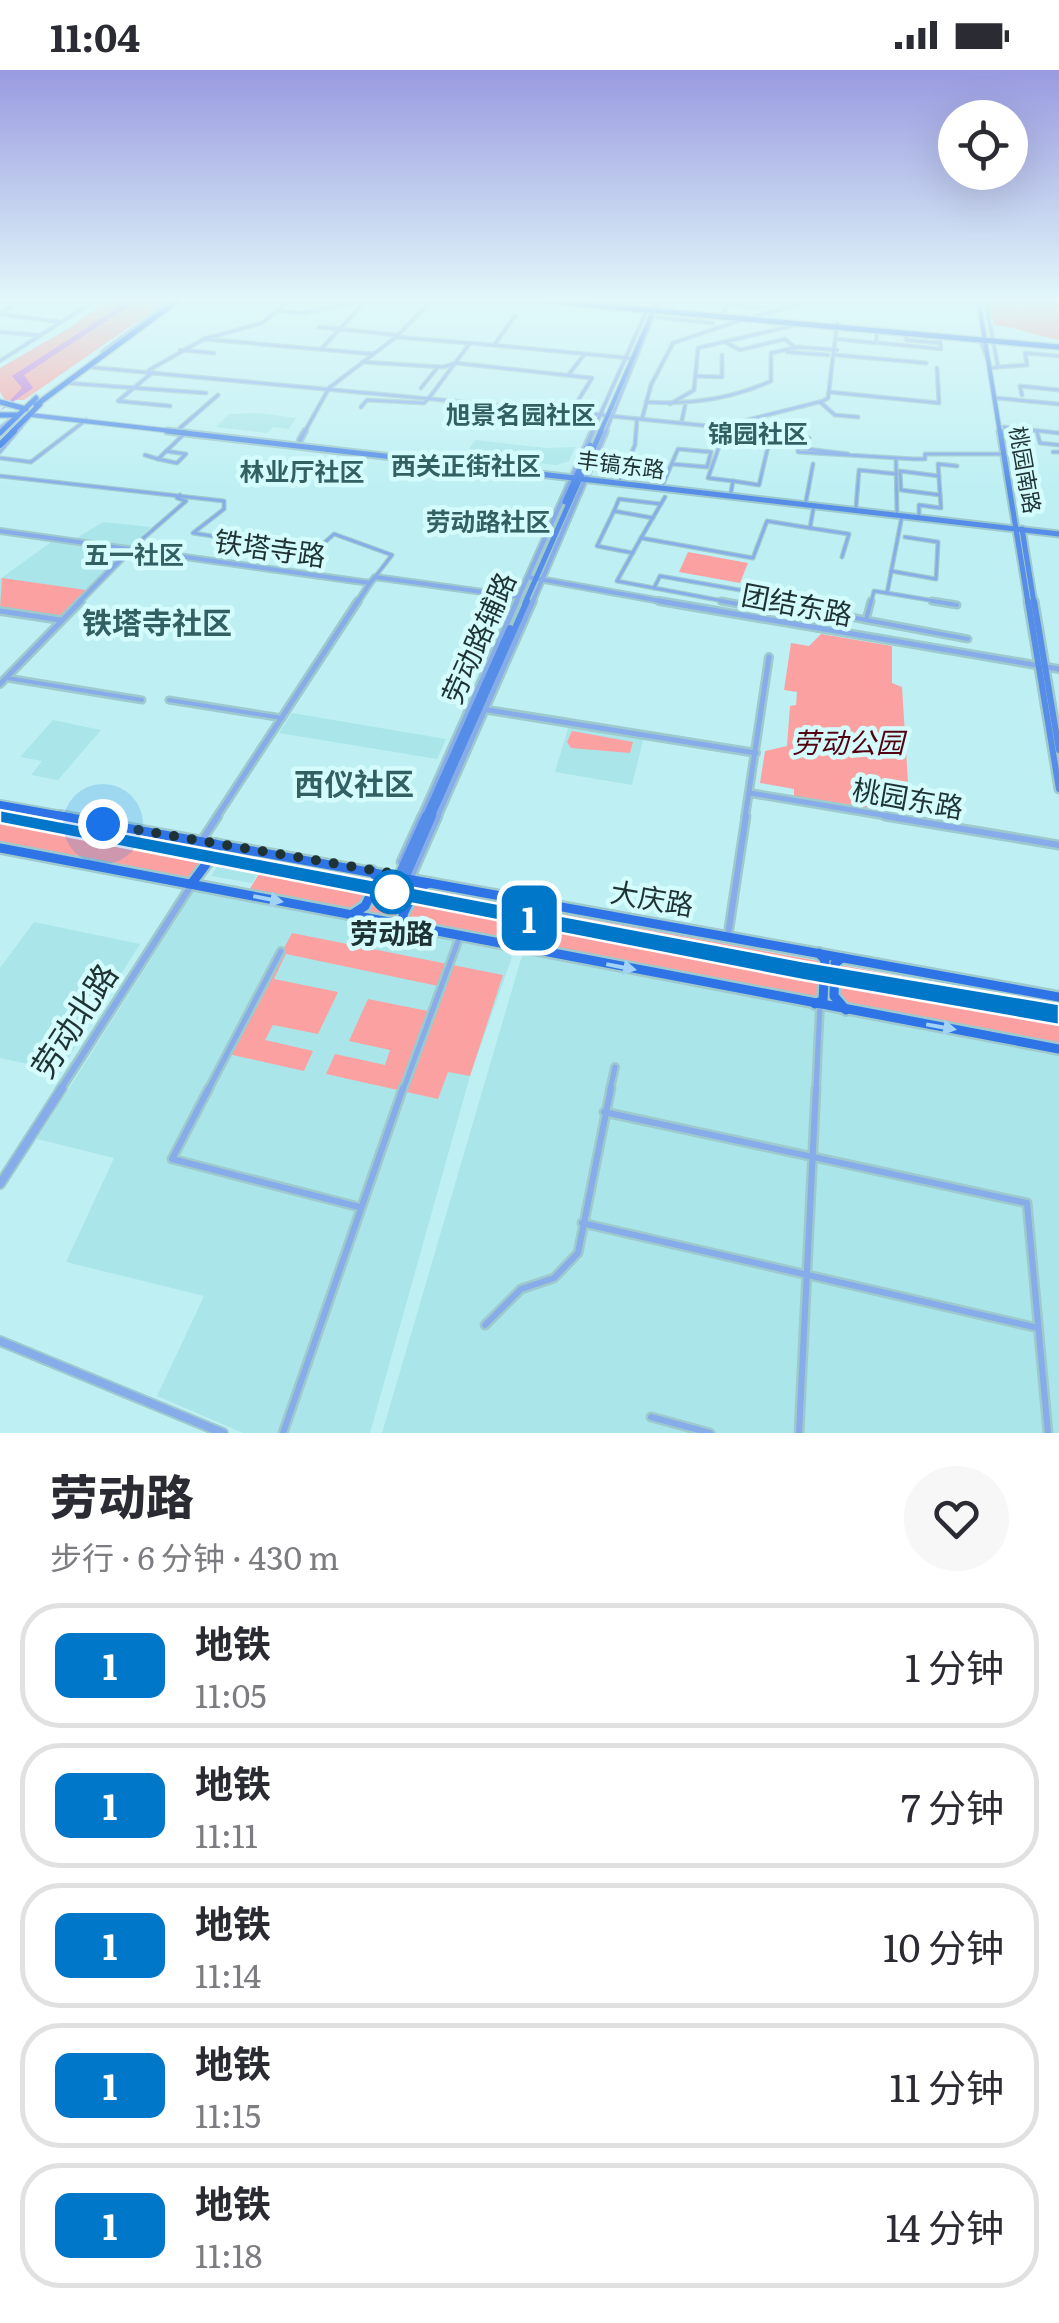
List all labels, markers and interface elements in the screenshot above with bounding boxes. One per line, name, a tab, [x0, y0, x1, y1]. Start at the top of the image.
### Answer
text: 11:04	[50, 7, 140, 64]
map controls	[938, 100, 1028, 190]
button: locate	[938, 100, 1028, 190]
district label: 旭景名园社区	[446, 395, 596, 432]
district label: 锦园社区	[708, 414, 808, 451]
street label: 桃园南路	[1003, 424, 1050, 516]
street label: 丰镐东路	[575, 442, 667, 485]
district label: 西关正街社区	[391, 446, 541, 483]
district label: 林业厅社区	[239, 452, 365, 489]
district label: 劳动路社区	[425, 502, 551, 539]
street label: 铁塔寺路	[212, 518, 329, 576]
district label: 五一社区	[84, 535, 184, 572]
street label: 劳动路辅路	[430, 565, 525, 710]
street label: 团结东路	[738, 572, 856, 634]
district label: 铁塔寺社区	[82, 599, 232, 643]
park label: 劳动公园	[792, 720, 908, 762]
district label: 西仪社区	[294, 760, 414, 804]
street label: 桃园东路	[850, 767, 967, 827]
your location	[78, 799, 128, 849]
street label: 大庆路	[607, 869, 697, 925]
marker: 劳动路	[371, 871, 413, 913]
line badge: 1	[496, 886, 562, 950]
one-way arrow	[253, 891, 284, 907]
text: 1	[522, 892, 536, 944]
place label: 劳动路	[350, 911, 434, 953]
street label: 劳动北路	[17, 953, 127, 1086]
one-way arrow	[606, 959, 637, 975]
one-way arrow	[925, 1020, 956, 1036]
text: 劳动路	[50, 1459, 194, 1530]
button: heart	[904, 1466, 1009, 1571]
text: 步行 · 6 分钟 · 430 m	[50, 1532, 339, 1580]
text: 地铁	[195, 1613, 271, 1670]
text: 1 分钟	[905, 1637, 1004, 1694]
text: 1	[103, 1639, 117, 1691]
text: 11:05	[195, 1670, 266, 1718]
text: 地铁	[195, 1753, 271, 1810]
text: 7 分钟	[901, 1777, 1004, 1834]
text: 1	[103, 1779, 117, 1831]
text: 11:11	[195, 1810, 258, 1858]
text: 地铁	[195, 1893, 271, 1950]
text: 10 分钟	[883, 1917, 1004, 1974]
text: 1	[103, 1919, 117, 1971]
text: 11:14	[195, 1950, 261, 1998]
text: 地铁	[195, 2033, 271, 2090]
text: 11 分钟	[889, 2057, 1004, 2114]
text: 1	[103, 2059, 117, 2111]
text: 11:15	[195, 2090, 261, 2138]
text: 地铁	[195, 2173, 271, 2230]
text: 14 分钟	[886, 2197, 1004, 2254]
text: 1	[103, 2199, 117, 2251]
text: 11:18	[195, 2230, 262, 2278]

